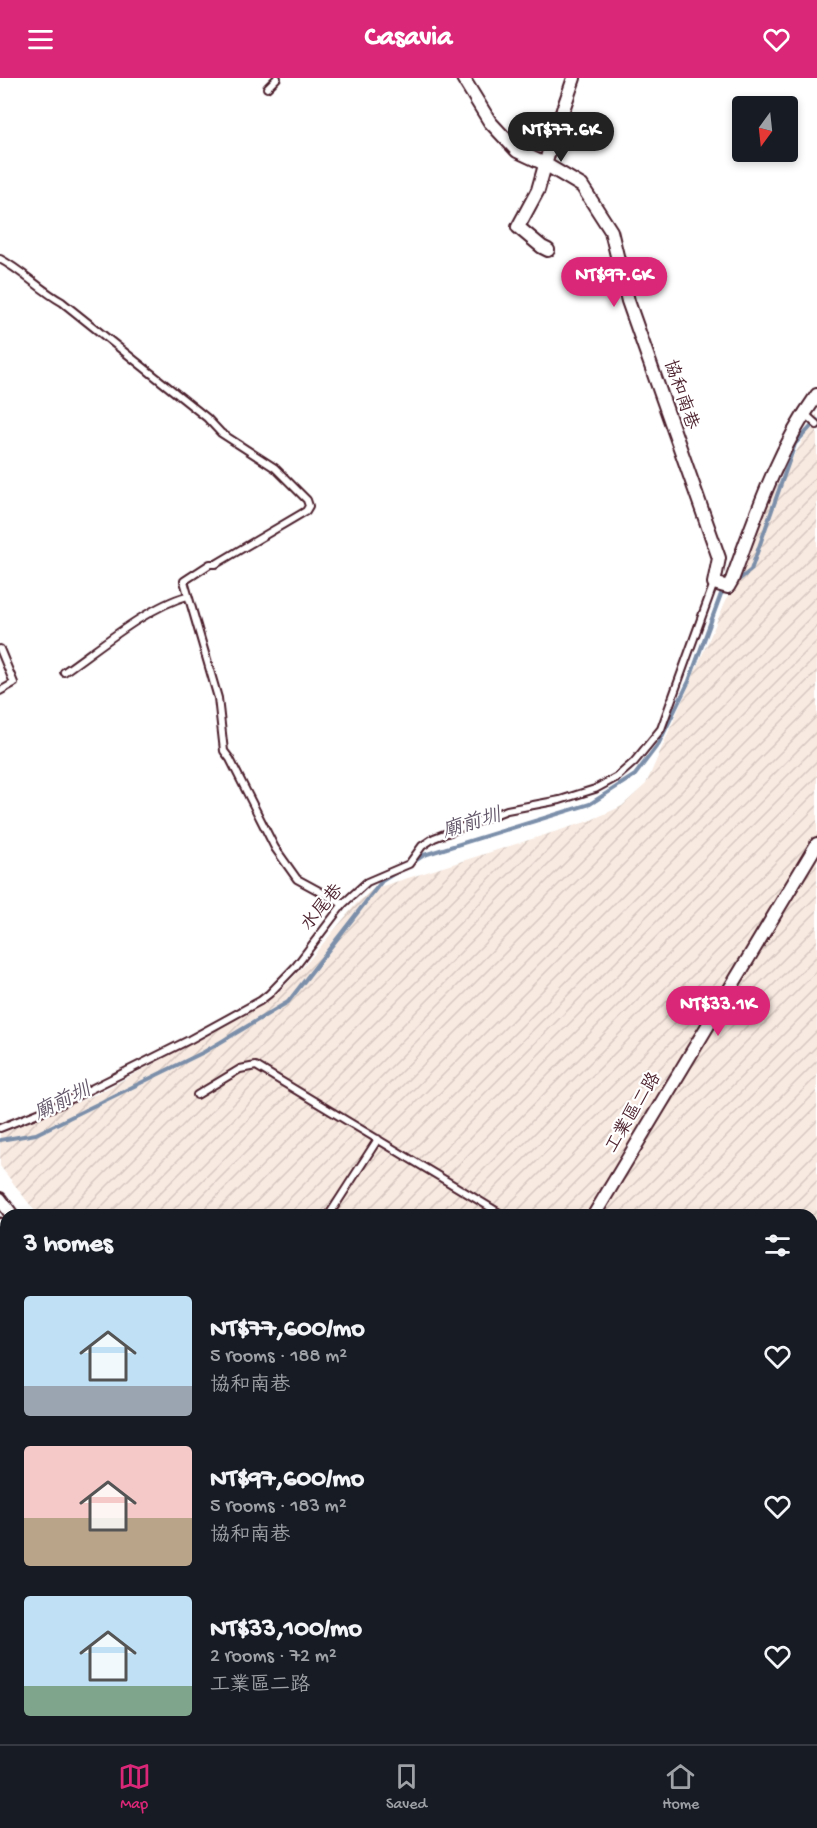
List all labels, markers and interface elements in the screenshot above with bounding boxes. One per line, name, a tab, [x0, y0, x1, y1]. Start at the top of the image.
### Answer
icon: menu	[24, 23, 57, 56]
text: Casavia	[365, 23, 452, 55]
icon: heart	[760, 23, 793, 56]
north arrow	[732, 96, 798, 162]
map controls	[732, 96, 798, 162]
pin: NT$77.6K	[499, 112, 623, 163]
text: NT$77.6K	[522, 120, 600, 143]
pin: NT$97.6K	[552, 257, 676, 308]
text: NT$97.6K	[575, 265, 653, 288]
street label: 協和南巷	[658, 357, 703, 432]
water label: 廟前圳	[439, 803, 506, 845]
street label: 水尾巷	[297, 880, 348, 935]
pin: NT$33.1K	[656, 986, 780, 1037]
text: NT$33.1K	[680, 994, 756, 1017]
street label: 工業區二路	[601, 1069, 666, 1157]
water label: 廟前圳	[30, 1077, 97, 1126]
icon: filters	[761, 1229, 794, 1262]
text: 3 homes	[24, 1230, 113, 1261]
text: NT$77,600/mo	[210, 1315, 365, 1346]
icon: home	[72, 1320, 144, 1392]
icon: heart	[761, 1340, 794, 1373]
text: 5 rooms · 188 m²	[210, 1346, 347, 1369]
text: 協和南巷	[210, 1375, 290, 1398]
text: NT$97,600/mo	[210, 1465, 364, 1496]
icon: home	[72, 1470, 144, 1542]
icon: heart	[761, 1490, 794, 1523]
text: 5 rooms · 183 m²	[210, 1496, 347, 1519]
text: 協和南巷	[210, 1525, 290, 1548]
text: NT$33,100/mo	[210, 1615, 362, 1646]
icon: home	[72, 1620, 144, 1692]
icon: heart	[761, 1640, 794, 1673]
text: 2 rooms · 72 m²	[210, 1646, 337, 1669]
text: 工業區二路	[210, 1675, 310, 1698]
tab: Map	[118, 1760, 151, 1815]
tab: Saved	[386, 1760, 427, 1815]
tab: Home	[662, 1760, 699, 1815]

